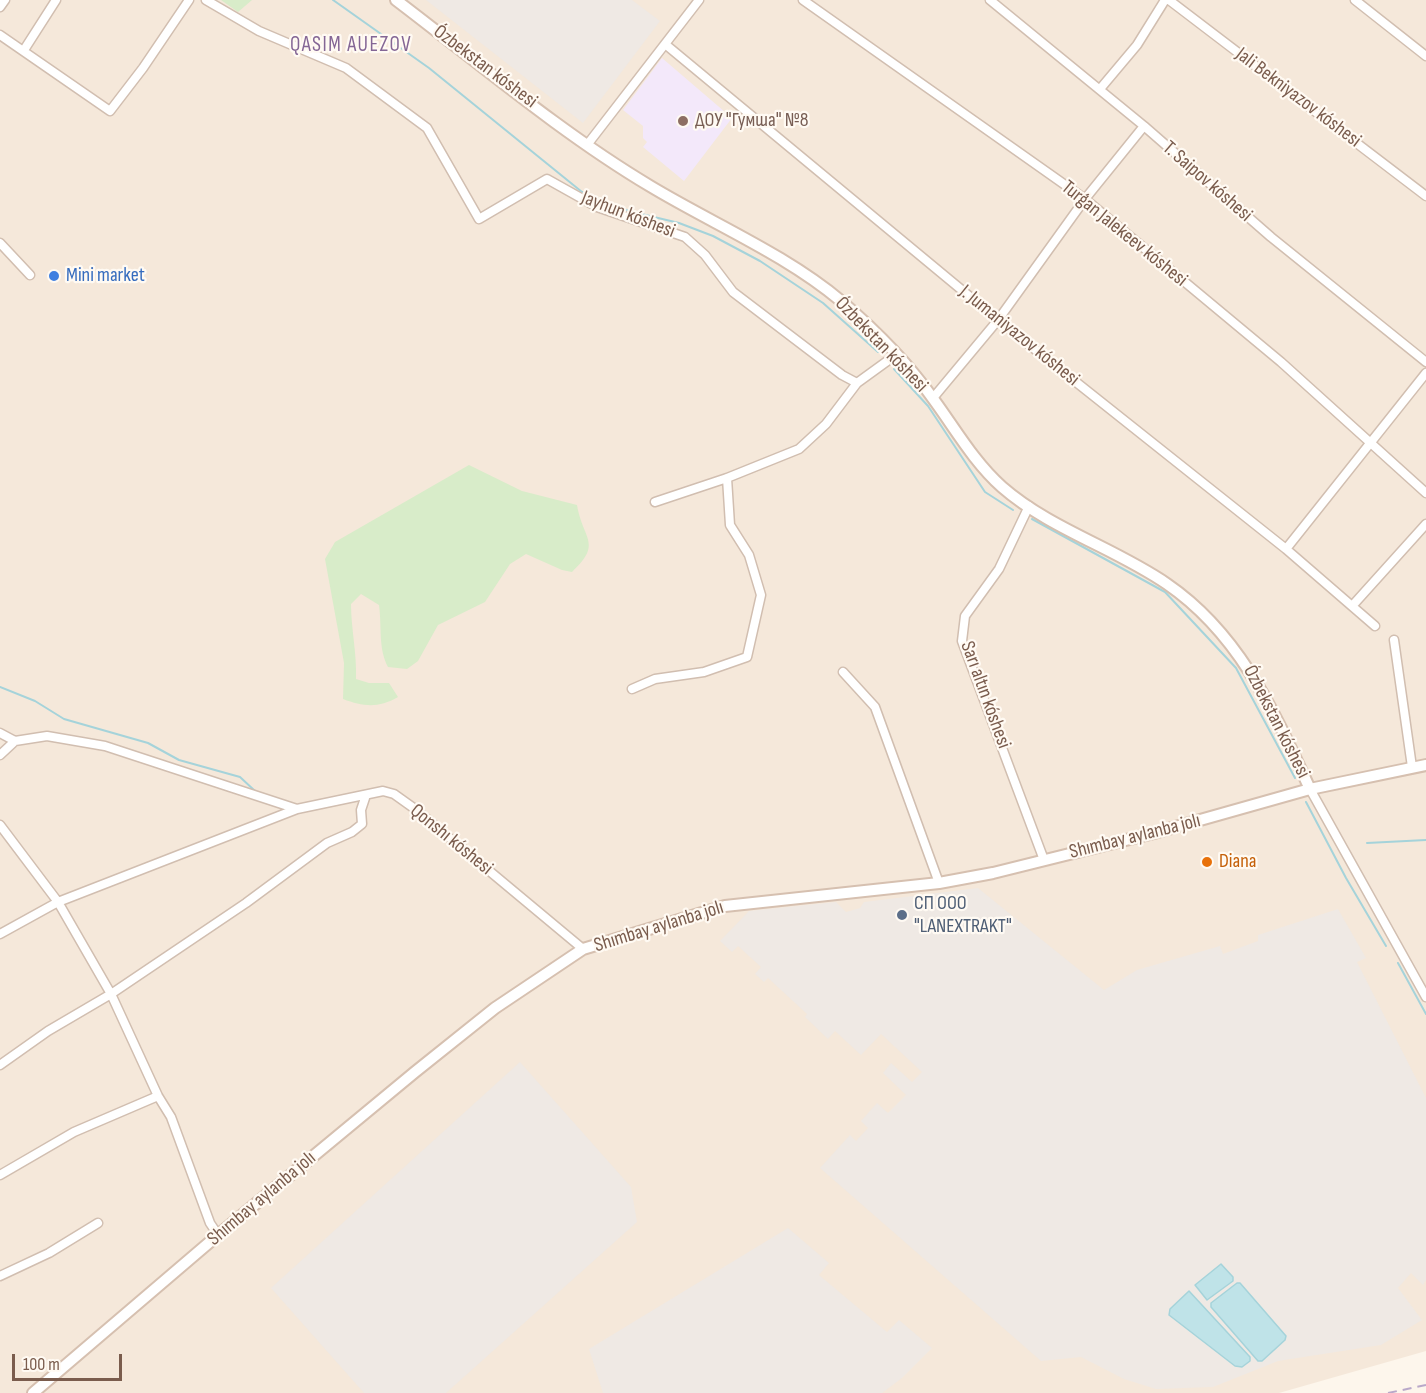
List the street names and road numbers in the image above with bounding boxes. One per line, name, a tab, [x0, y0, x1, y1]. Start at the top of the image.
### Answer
street label: Ózbekstan kóshesi	[428, 20, 542, 114]
street label: Jali Bekniyazov kóshesi	[1230, 43, 1366, 153]
street label: T. Saipov kóshesi	[1157, 137, 1257, 227]
street label: Turǵan Jalekeev kóshesi	[1056, 176, 1192, 292]
street label: Jayhun kóshesi	[578, 186, 678, 244]
street label: J. Jumaniyazov kóshesi	[954, 280, 1084, 392]
street label: Ózbekstan kóshesi	[829, 292, 933, 398]
street label: Sarı altın kóshesi	[955, 638, 1015, 752]
street label: Ózbekstan kóshesi	[1237, 661, 1315, 783]
street label: Qonshı kóshesi	[405, 799, 497, 881]
street label: Shımbay aylanba jolı	[1067, 809, 1203, 865]
street label: Shımbay aylanba jolı	[591, 896, 727, 958]
street label: Shımbay aylanba jolı	[203, 1147, 321, 1251]

